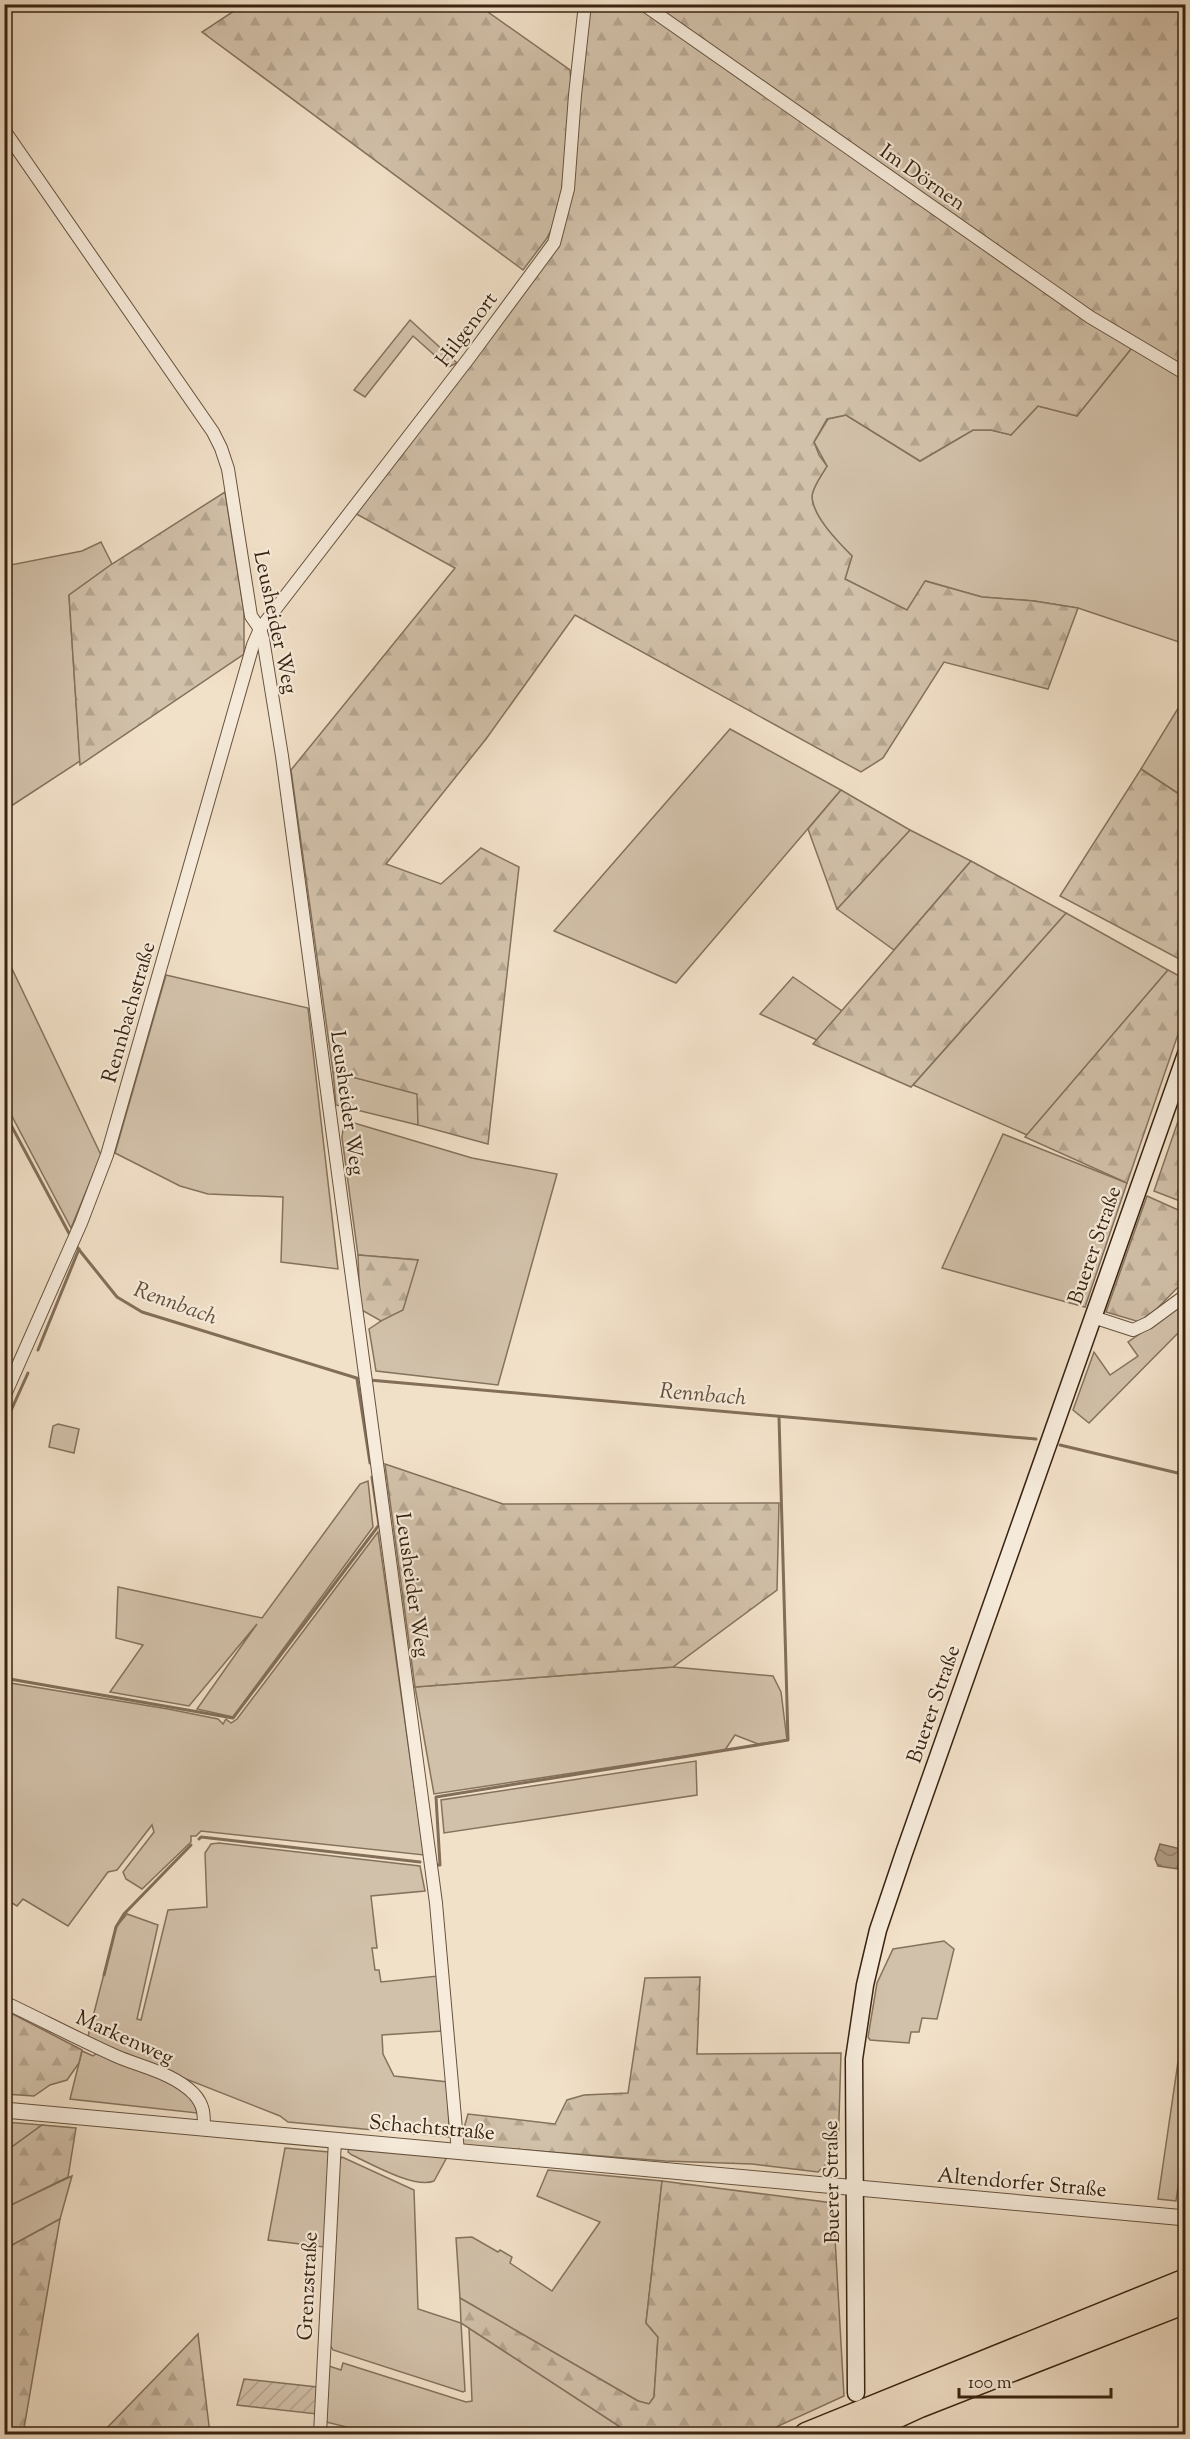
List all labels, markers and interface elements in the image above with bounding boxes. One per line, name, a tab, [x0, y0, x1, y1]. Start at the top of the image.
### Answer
street label: Im Dörnen	[873, 138, 971, 219]
street label: Hilgenort	[429, 286, 506, 374]
street label: Leusheider Weg	[244, 548, 304, 697]
street label: Rennbachstraße	[95, 939, 164, 1087]
street label: Leusheider Weg	[321, 1029, 371, 1177]
street label: Buerer Straße	[1062, 1183, 1130, 1309]
water label: Rennbach	[129, 1275, 222, 1335]
water label: Rennbach	[658, 1376, 748, 1416]
street label: Leusheider Weg	[386, 1511, 436, 1659]
street label: Buerer Straße	[901, 1642, 969, 1768]
street label: Markenweg	[70, 2004, 178, 2074]
street label: Schachtstraße	[368, 2109, 496, 2149]
street label: Buerer Straße	[817, 2120, 849, 2244]
street label: Altendorfer Straße	[936, 2162, 1108, 2206]
street label: Grenzstraße	[291, 2231, 327, 2341]
scale bar	[959, 2361, 1110, 2399]
text: 100 m	[968, 2371, 1012, 2397]

